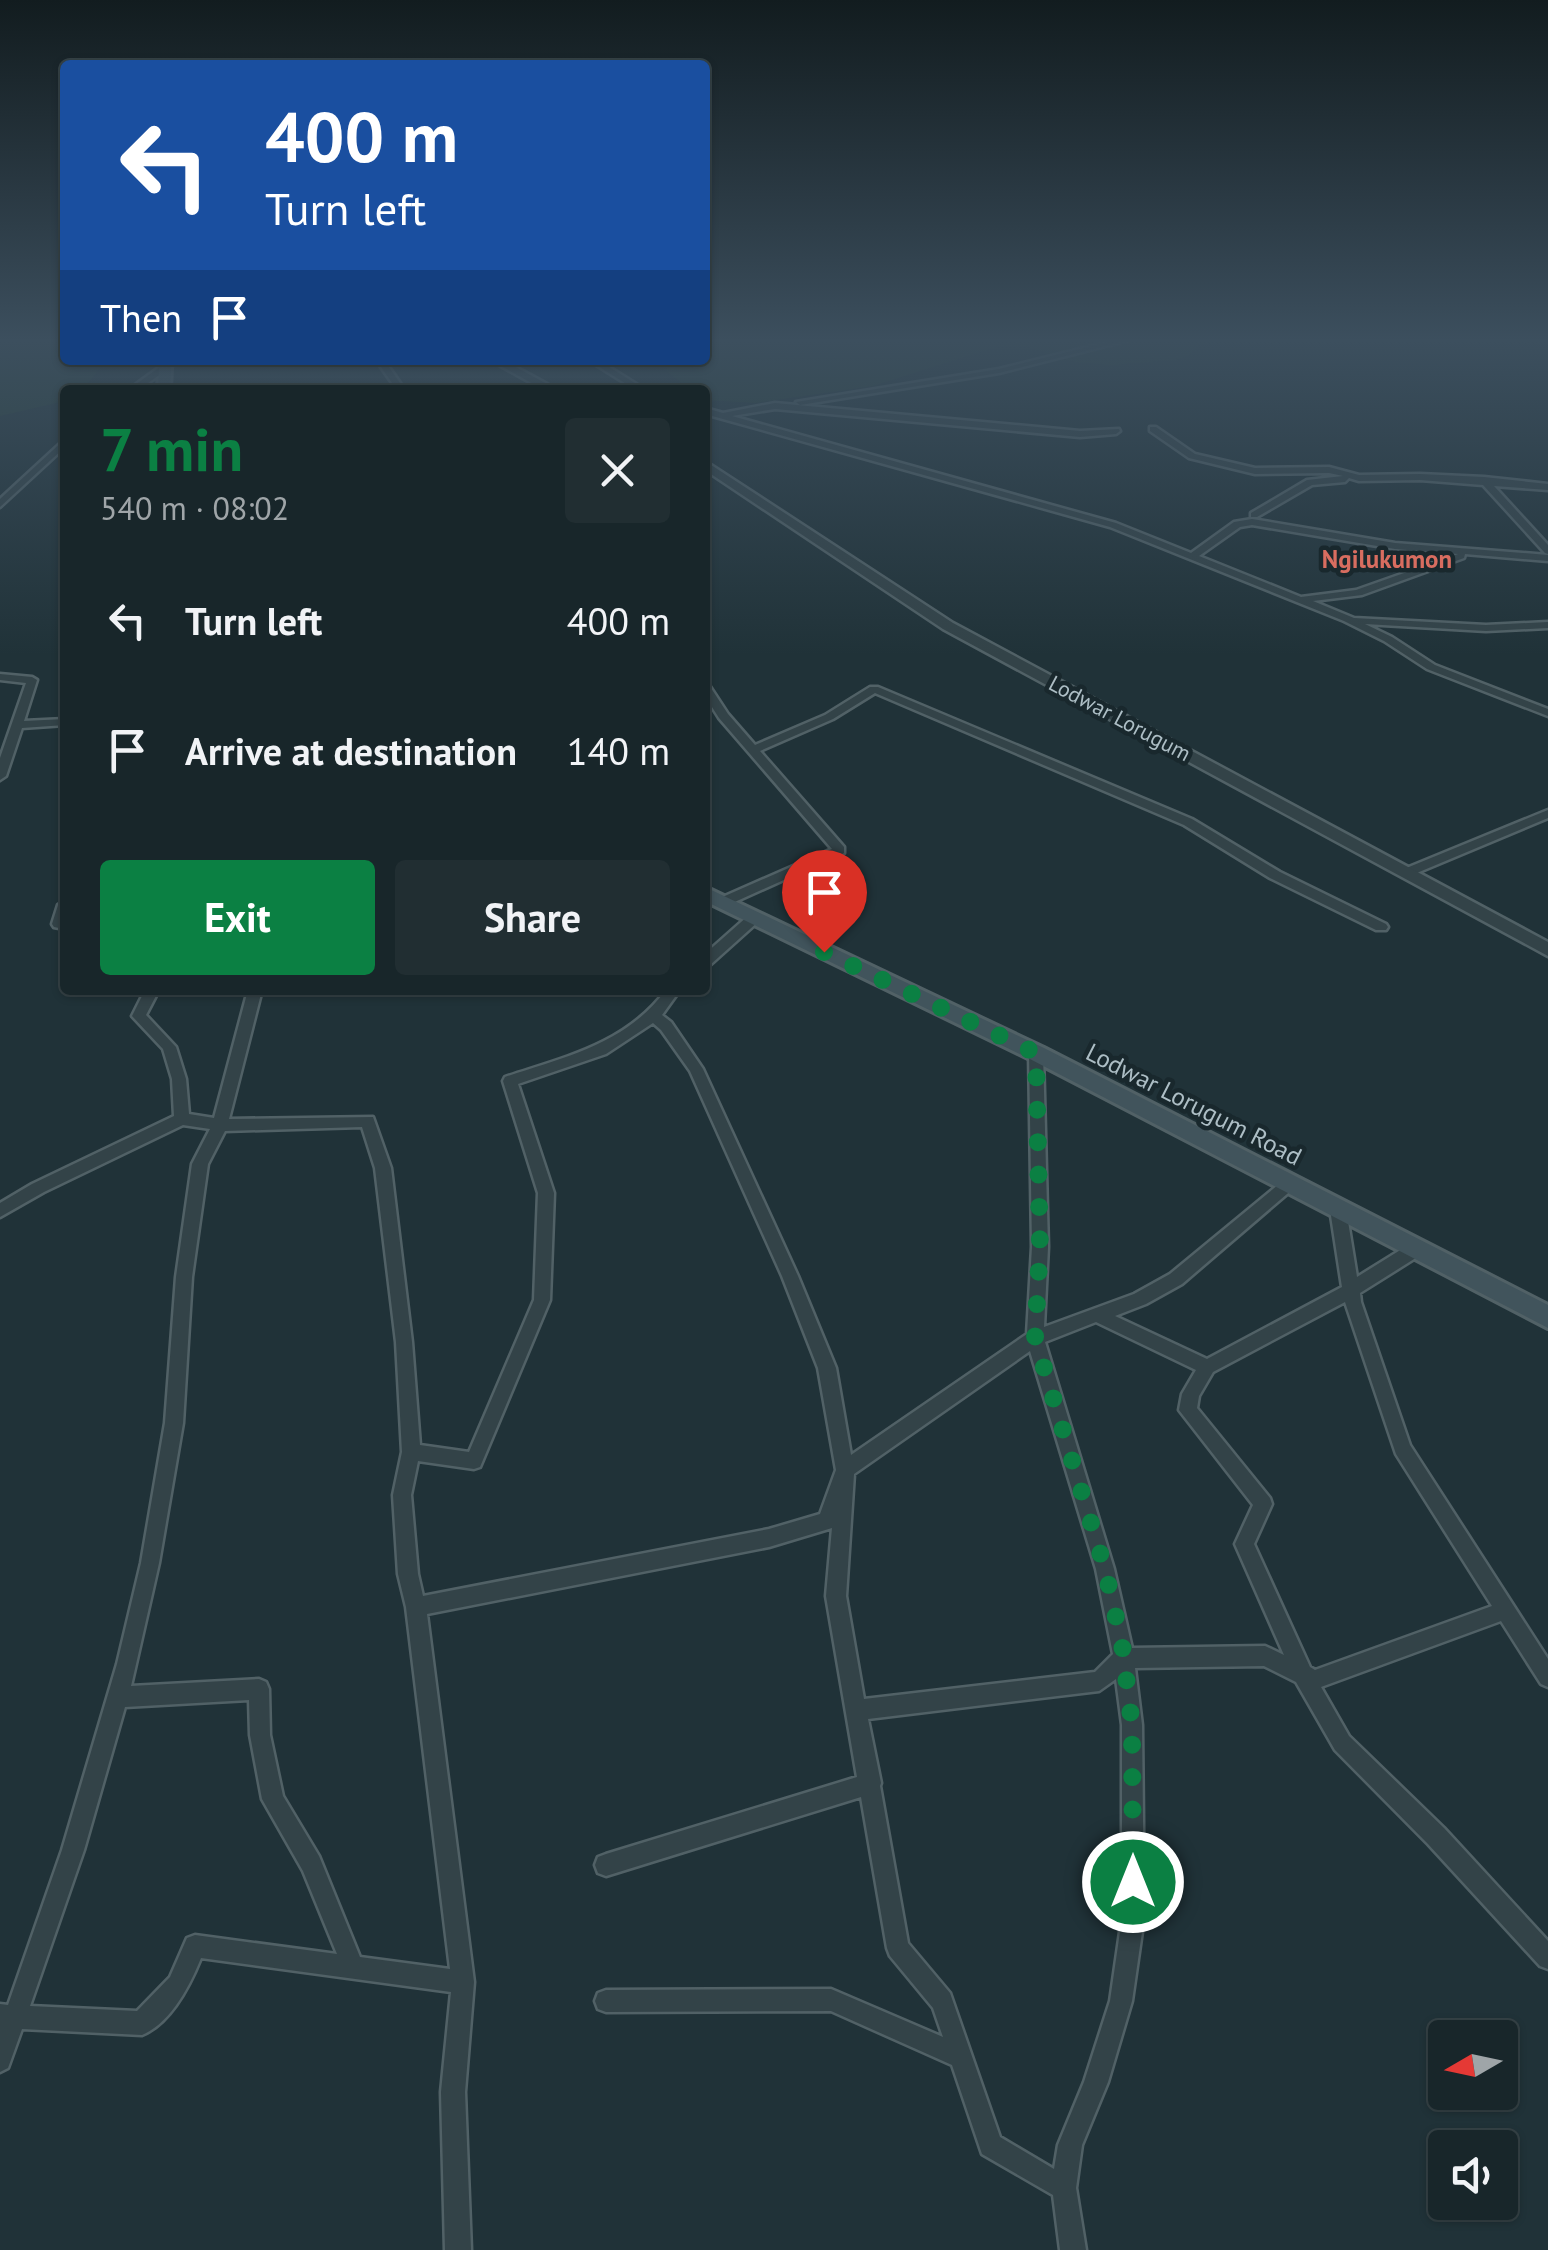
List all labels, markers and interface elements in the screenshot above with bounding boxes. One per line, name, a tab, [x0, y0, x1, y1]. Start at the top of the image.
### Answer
text: 400 m	[265, 91, 458, 181]
icon: left	[100, 100, 230, 230]
text: Turn left	[265, 179, 426, 237]
icon: arrive	[202, 290, 257, 345]
text: Then	[100, 293, 182, 342]
text: 7 min	[100, 410, 243, 488]
button: close	[565, 418, 670, 523]
text: 540 m · 08:02	[100, 487, 289, 529]
district label: Ngilukumon	[1322, 543, 1452, 575]
icon: left	[100, 593, 155, 648]
text: Turn left	[185, 596, 322, 645]
text: 400 m	[567, 596, 670, 645]
street label: Lodwar Lorugum	[1044, 669, 1196, 767]
icon: arrive	[100, 723, 155, 778]
text: Arrive at destination	[185, 726, 517, 775]
text: 140 m	[567, 726, 670, 775]
pin	[782, 850, 867, 953]
button: Exit	[100, 860, 375, 975]
button: Share	[395, 860, 670, 975]
icon: arrive	[797, 865, 852, 920]
street label: Lodwar Lorugum Road	[1081, 1036, 1307, 1172]
position arrow	[1081, 1830, 1185, 1934]
north arrow	[1428, 2020, 1518, 2110]
map controls	[1428, 2020, 1518, 2220]
button: sound	[1428, 2130, 1518, 2220]

